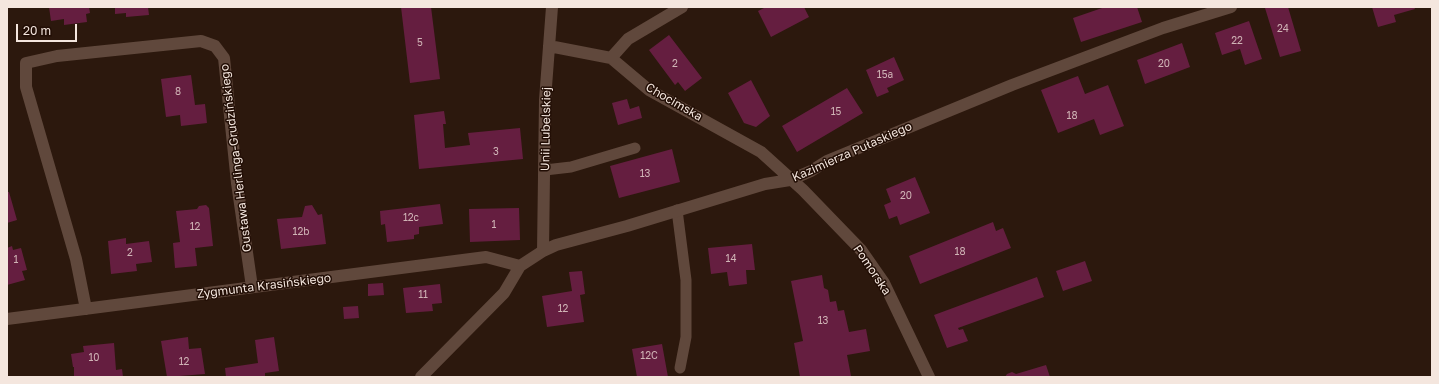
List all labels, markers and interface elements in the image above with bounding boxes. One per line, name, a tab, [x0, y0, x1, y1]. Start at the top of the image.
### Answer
scale bar	[18, 16, 79, 42]
text: 20 m	[23, 23, 51, 38]
house number: 24	[1277, 23, 1289, 35]
house number: 22	[1231, 35, 1243, 47]
house number: 5	[417, 37, 423, 49]
house number: 2	[672, 58, 678, 70]
house number: 20	[1158, 58, 1170, 70]
street label: Gustawa Herlinga-Grudzińskiego	[217, 63, 255, 253]
house number: 15a	[877, 69, 893, 81]
street label: Chocimska	[643, 80, 705, 124]
house number: 8	[175, 86, 181, 98]
street label: Unii Lubelskiej	[538, 87, 554, 171]
house number: 15	[831, 106, 841, 118]
house number: 18	[1067, 110, 1077, 122]
street label: Kazimierza Pułaskiego	[790, 119, 914, 185]
house number: 3	[493, 146, 499, 158]
house number: 13	[640, 168, 650, 180]
house number: 20	[900, 190, 912, 202]
house number: 12c	[403, 212, 419, 224]
house number: 1	[492, 219, 496, 231]
house number: 12	[190, 221, 200, 233]
house number: 12b	[293, 226, 309, 238]
street label: Pomorska	[850, 242, 894, 298]
house number: 18	[955, 246, 965, 258]
house number: 2	[127, 247, 133, 259]
house number: 14	[726, 253, 736, 265]
house number: 1	[14, 254, 18, 266]
street label: Zygmunta Krasińskiego	[196, 271, 332, 301]
house number: 11	[418, 289, 428, 301]
house number: 12	[558, 303, 568, 315]
house number: 13	[818, 315, 828, 327]
house number: 12C	[640, 350, 658, 362]
house number: 10	[88, 352, 100, 364]
house number: 12	[179, 356, 189, 368]

